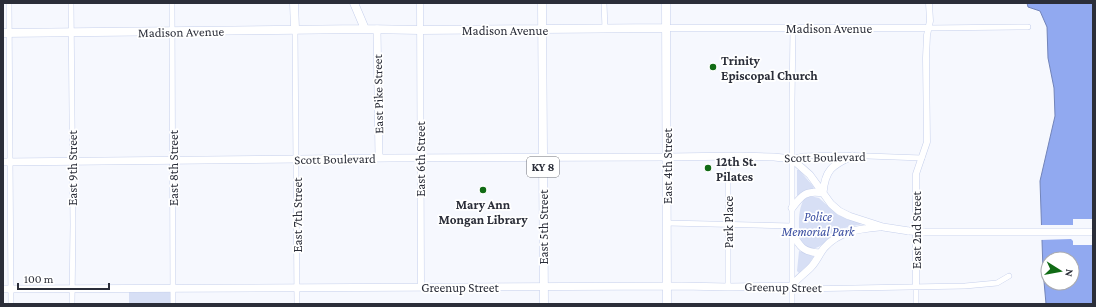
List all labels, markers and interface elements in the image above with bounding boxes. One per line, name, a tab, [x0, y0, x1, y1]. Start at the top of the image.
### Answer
street label: Madison Avenue	[786, 21, 872, 36]
street label: Madison Avenue	[462, 23, 548, 38]
street label: Madison Avenue	[138, 24, 225, 40]
street label: East Pike Street	[370, 53, 386, 134]
place label: Trinity Episcopal Church	[721, 53, 818, 83]
marker: Trinity Episcopal Church	[708, 62, 718, 72]
street label: East 6th Street	[413, 120, 428, 197]
street label: East 4th Street	[660, 127, 675, 204]
street label: East 9th Street	[65, 129, 80, 206]
street label: East 8th Street	[166, 129, 181, 206]
street label: Scott Boulevard	[784, 149, 866, 165]
street label: Scott Boulevard	[294, 151, 376, 167]
place label: 12th St. Pilates	[716, 154, 757, 184]
road number: KY 8	[527, 157, 559, 177]
marker: 12th St. Pilates	[703, 163, 713, 173]
street label: East 7th Street	[290, 177, 305, 253]
marker: Mary Ann Mongan Library	[478, 185, 488, 195]
street label: East 5th Street	[536, 189, 551, 265]
street label: East 2nd Street	[909, 190, 924, 269]
street label: Park Place	[721, 195, 736, 248]
place label: Mary Ann Mongan Library	[438, 197, 528, 227]
park label: Police Memorial Park	[780, 209, 856, 239]
north arrow	[1040, 251, 1080, 291]
scale bar	[18, 265, 109, 291]
text: N	[1063, 268, 1076, 278]
text: 100 m	[24, 272, 54, 286]
street label: Greenup Street	[744, 279, 823, 295]
street label: Greenup Street	[421, 280, 499, 295]

